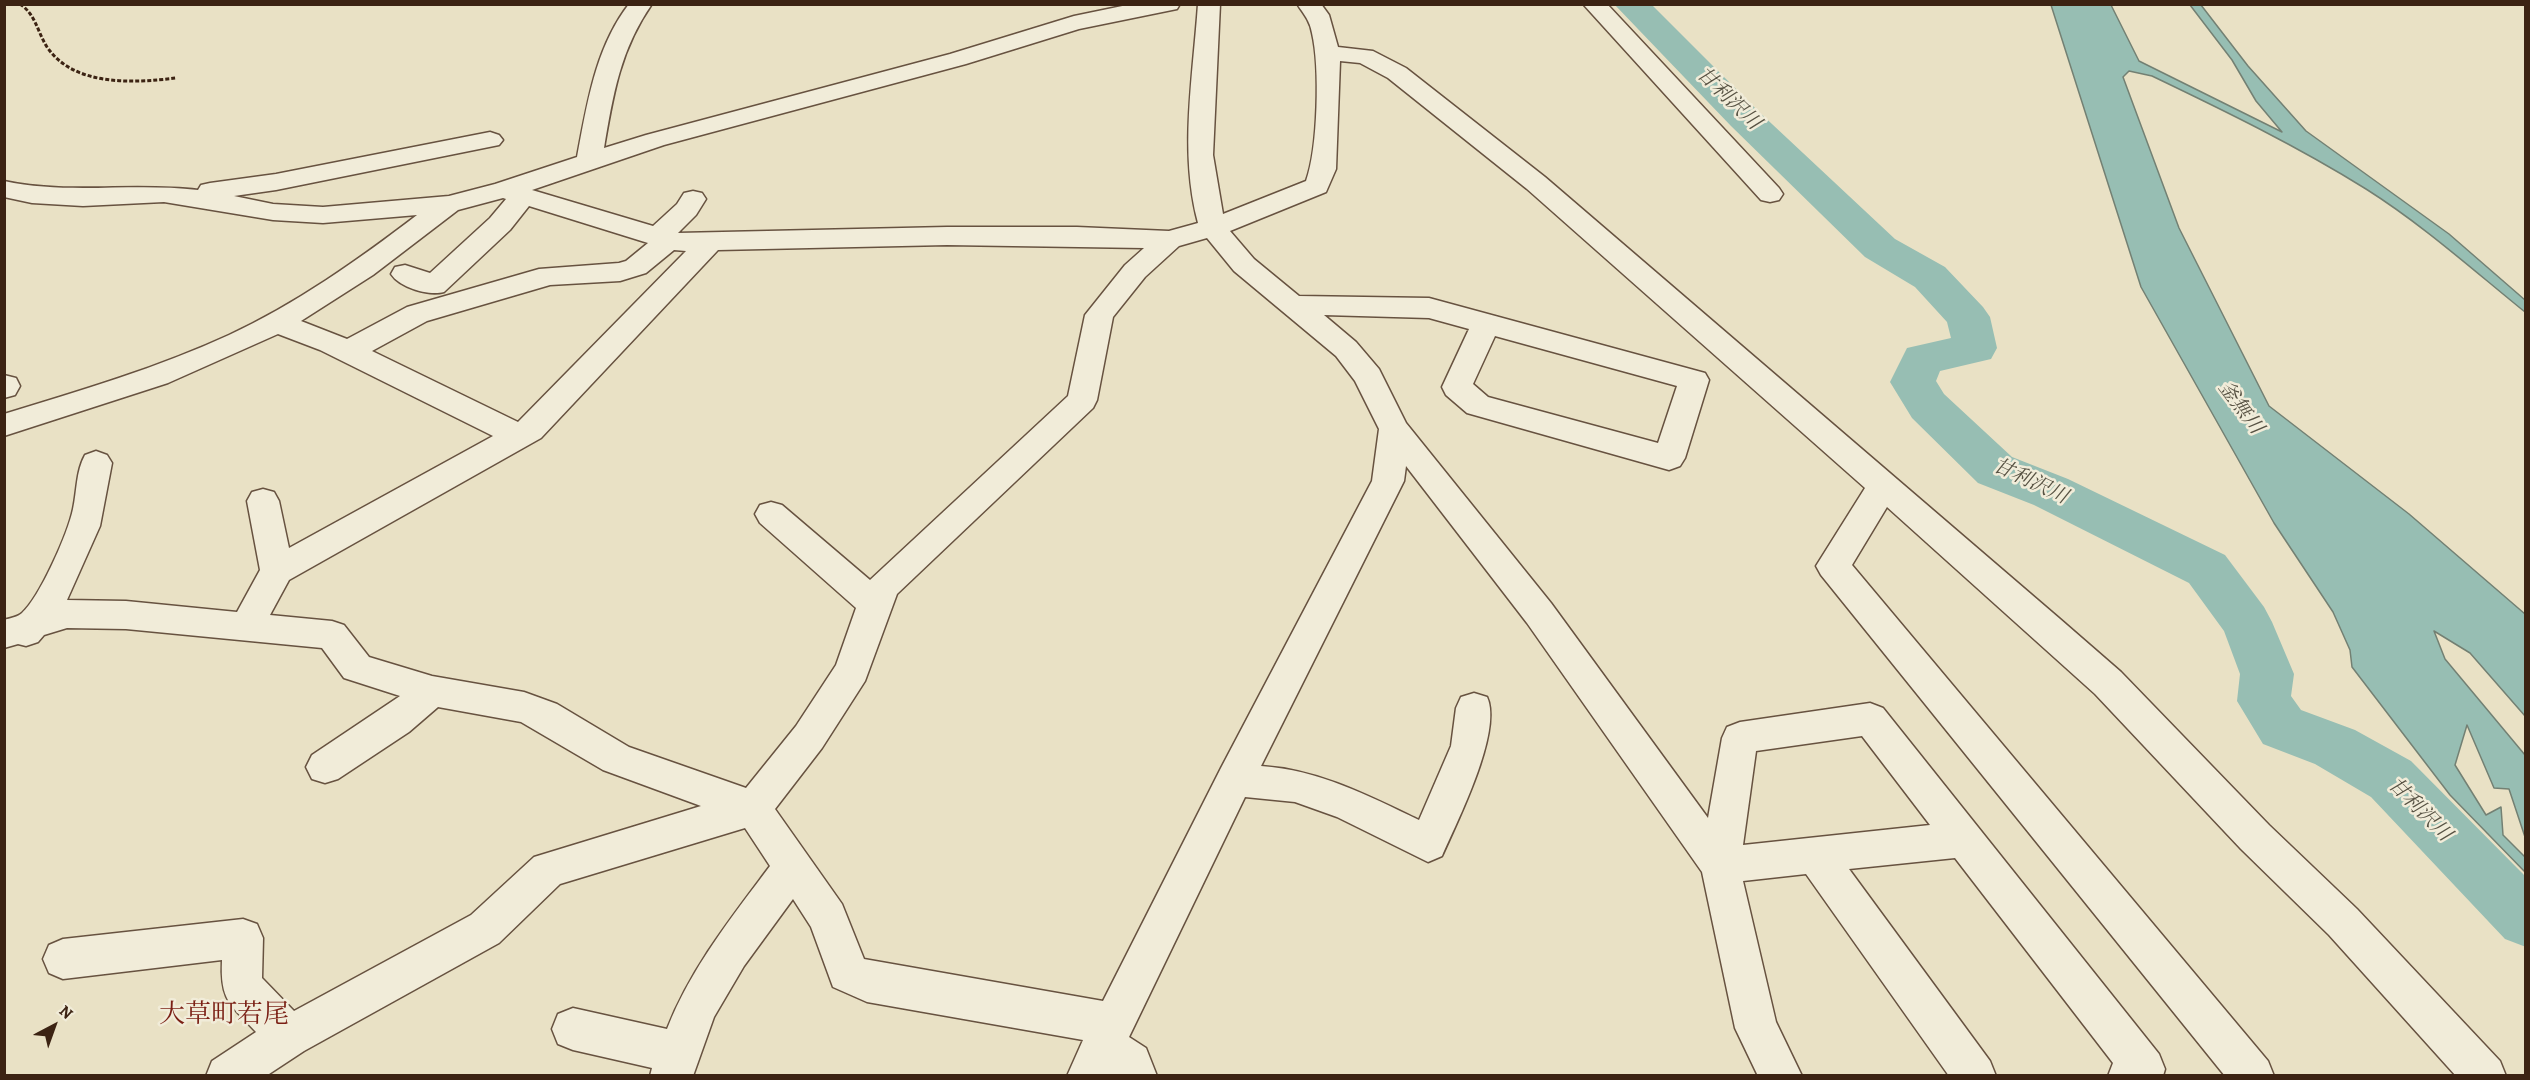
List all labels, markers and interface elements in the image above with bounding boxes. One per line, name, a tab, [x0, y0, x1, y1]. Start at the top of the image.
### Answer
water label: 甘利沢川	[1691, 63, 1765, 135]
water label: 釜無川	[2212, 377, 2268, 439]
water label: 甘利沢川	[1989, 454, 2071, 510]
water label: 甘利沢川	[2382, 773, 2456, 847]
north arrow	[24, 996, 84, 1056]
text: N	[54, 1000, 77, 1025]
district label: 大草町若尾	[159, 1000, 289, 1032]

